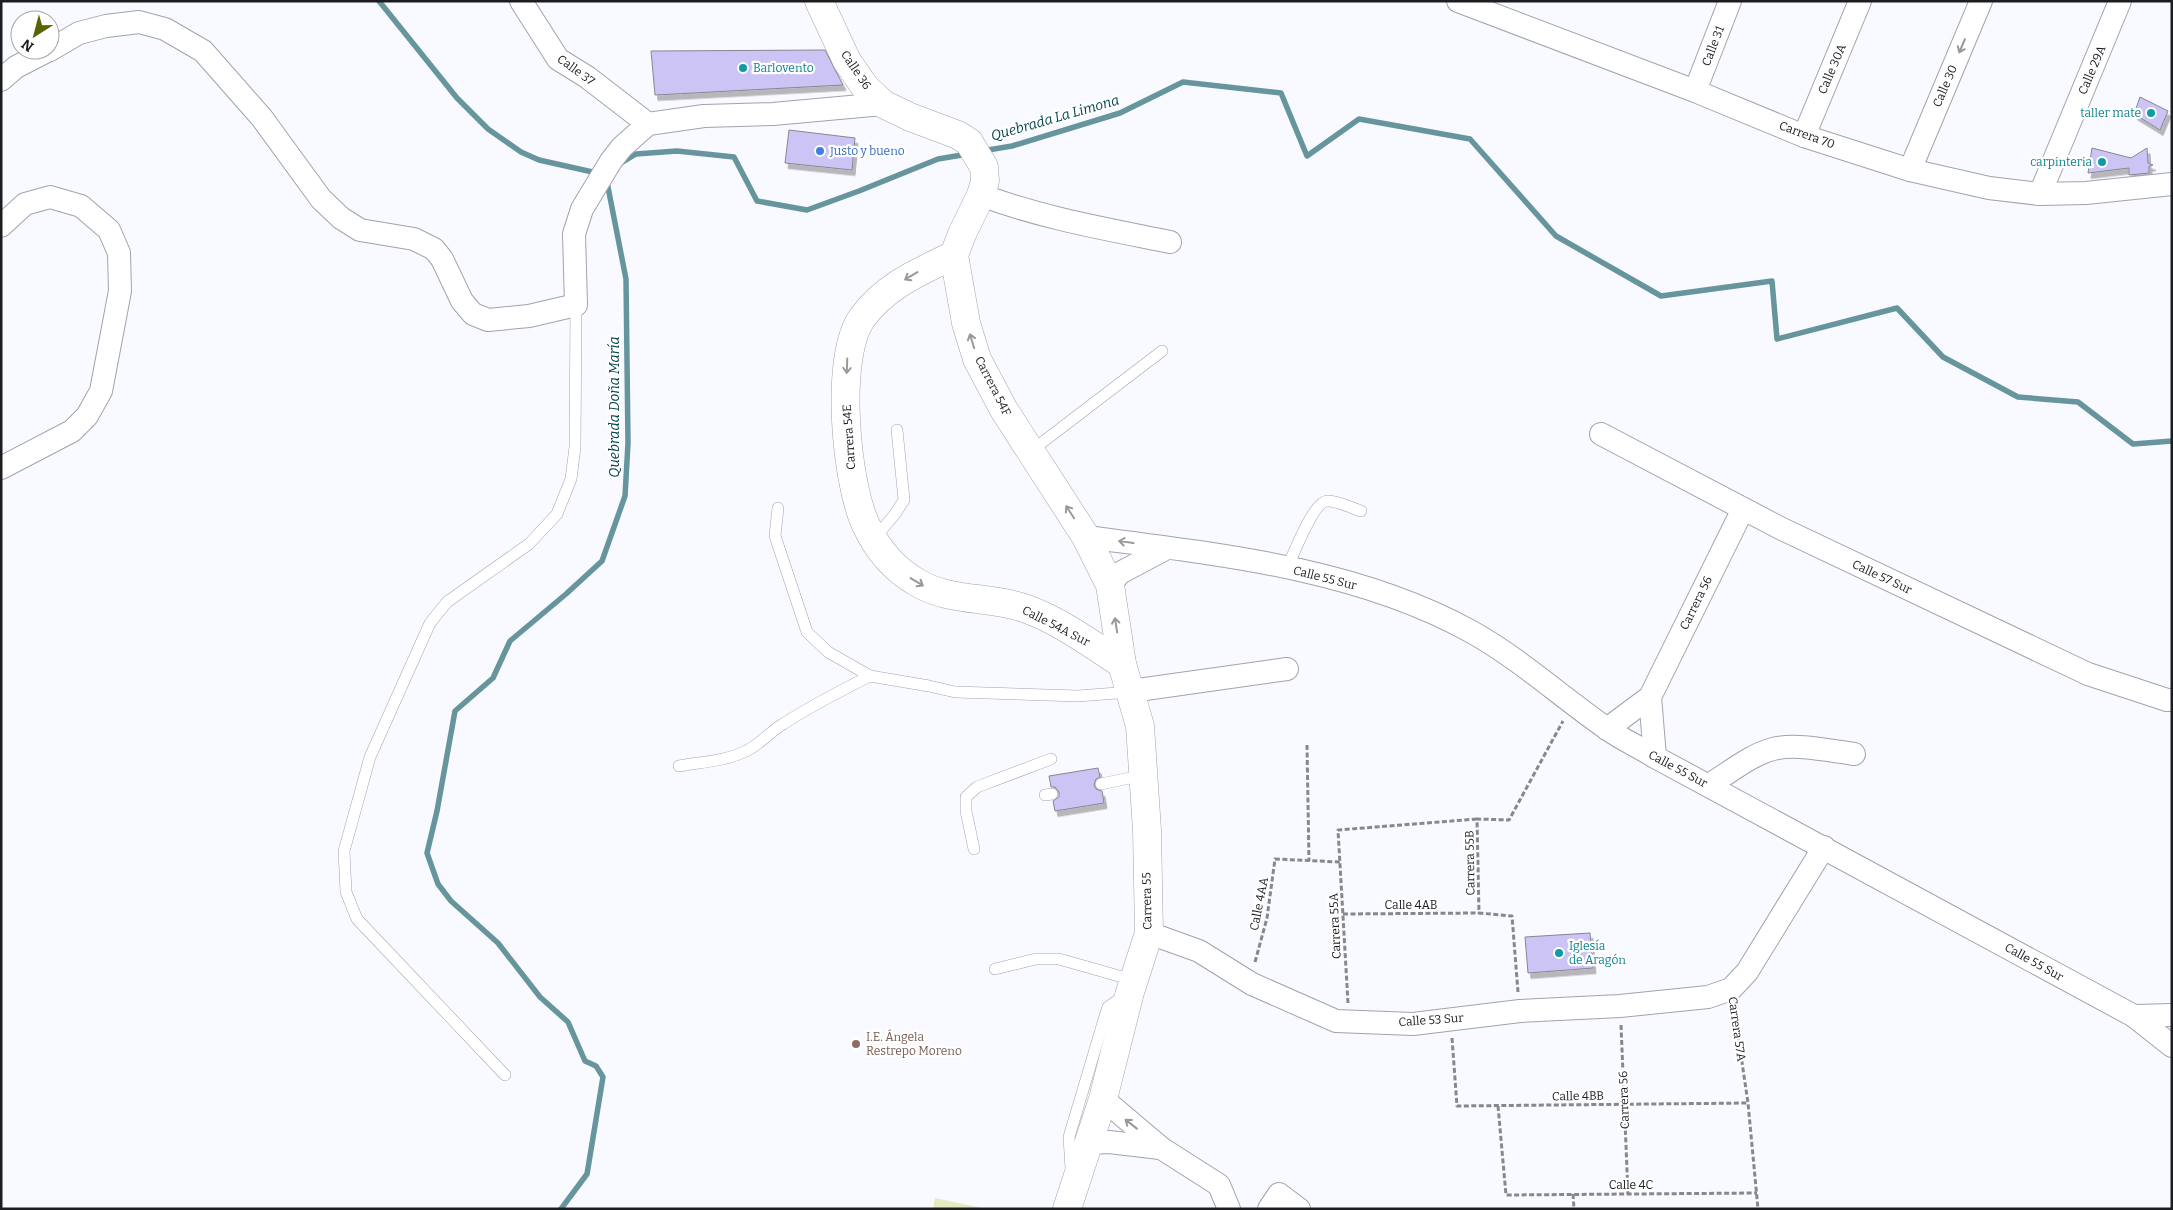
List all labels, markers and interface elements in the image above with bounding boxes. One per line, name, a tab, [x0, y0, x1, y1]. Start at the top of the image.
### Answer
north arrow	[10, 10, 60, 60]
street label: Calle 31	[1699, 24, 1727, 68]
text: N	[18, 35, 37, 55]
one-way arrow	[1957, 38, 1966, 53]
street label: Calle 30A	[1815, 41, 1849, 96]
street label: Calle 29A	[2075, 43, 2109, 97]
street label: Calle 36	[838, 48, 874, 92]
street label: Calle 37	[555, 52, 597, 88]
place label: Barlovento	[753, 61, 814, 75]
marker: Barlovento	[737, 62, 749, 74]
street label: Calle 30	[1930, 63, 1960, 109]
water label: Quebrada La Limona	[989, 92, 1121, 144]
place label: taller mate	[2080, 106, 2141, 120]
marker: taller mate	[2145, 107, 2157, 119]
street label: Carrera 70	[1777, 118, 1837, 152]
place label: Justo y bueno	[829, 144, 905, 158]
marker: Justo y bueno	[814, 145, 826, 157]
place label: carpinteria	[2030, 155, 2092, 169]
marker: carpinteria	[2096, 156, 2108, 168]
one-way arrow	[904, 272, 918, 282]
one-way arrow	[966, 334, 976, 350]
water label: Quebrada Doña María	[606, 336, 623, 478]
street label: Carrera 54F	[972, 354, 1014, 418]
one-way arrow	[843, 358, 852, 374]
street label: Carrera 54E	[840, 404, 858, 470]
one-way arrow	[1064, 506, 1074, 520]
one-way arrow	[1118, 537, 1134, 547]
street label: Calle 57 Sur	[1850, 557, 1915, 597]
street label: Calle 55 Sur	[1292, 563, 1359, 593]
street label: Carrera 56	[1677, 574, 1715, 632]
one-way arrow	[910, 578, 924, 588]
street label: Calle 54A Sur	[1020, 603, 1093, 649]
one-way arrow	[1111, 617, 1121, 633]
street label: Calle 55 Sur	[1646, 748, 1711, 791]
street label: Carrera 55B	[1462, 830, 1478, 896]
street label: Carrera 55	[1139, 872, 1155, 930]
street label: Calle 4AA	[1247, 876, 1271, 932]
street label: Carrera 55A	[1326, 892, 1344, 959]
street label: Calle 4AB	[1385, 898, 1437, 912]
place label: Iglesía de Aragón	[1569, 939, 1626, 967]
street label: Calle 55 Sur	[2002, 940, 2066, 984]
marker: Iglesía de Aragón	[1553, 947, 1565, 959]
street label: Carrera 57A	[1726, 996, 1749, 1063]
street label: Calle 53 Sur	[1398, 1011, 1465, 1029]
place label: I.E. Ángela Restrepo Moreno	[866, 1029, 962, 1058]
marker: I.E. Ángela Restrepo Moreno	[850, 1038, 862, 1050]
street label: Carrera 56	[1616, 1071, 1632, 1129]
street label: Calle 4BB	[1552, 1089, 1604, 1103]
one-way arrow	[1125, 1119, 1138, 1130]
street label: Calle 4C	[1609, 1178, 1654, 1192]

